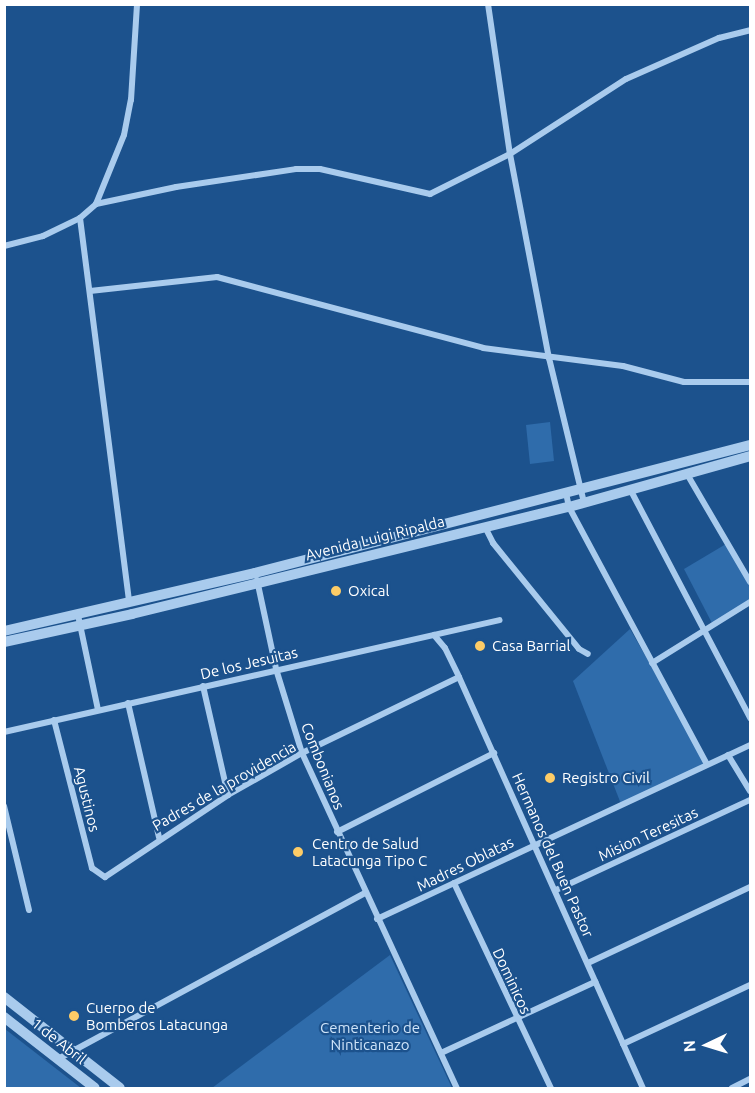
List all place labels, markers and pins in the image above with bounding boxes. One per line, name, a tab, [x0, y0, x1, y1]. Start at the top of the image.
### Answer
place label: Oxical	[348, 582, 389, 600]
marker: Oxical	[329, 584, 343, 598]
place label: Casa Barrial	[492, 637, 570, 655]
marker: Casa Barrial	[473, 639, 487, 653]
place label: Registro Civil	[562, 769, 650, 787]
marker: Registro Civil	[543, 771, 557, 785]
place label: Centro de Salud Latacunga Tipo C	[312, 834, 427, 869]
marker: Centro de Salud Latacunga Tipo C	[289, 843, 307, 861]
place label: Cuerpo de Bomberos Latacunga	[86, 998, 228, 1033]
marker: Cuerpo de Bomberos Latacunga	[67, 1009, 81, 1023]

